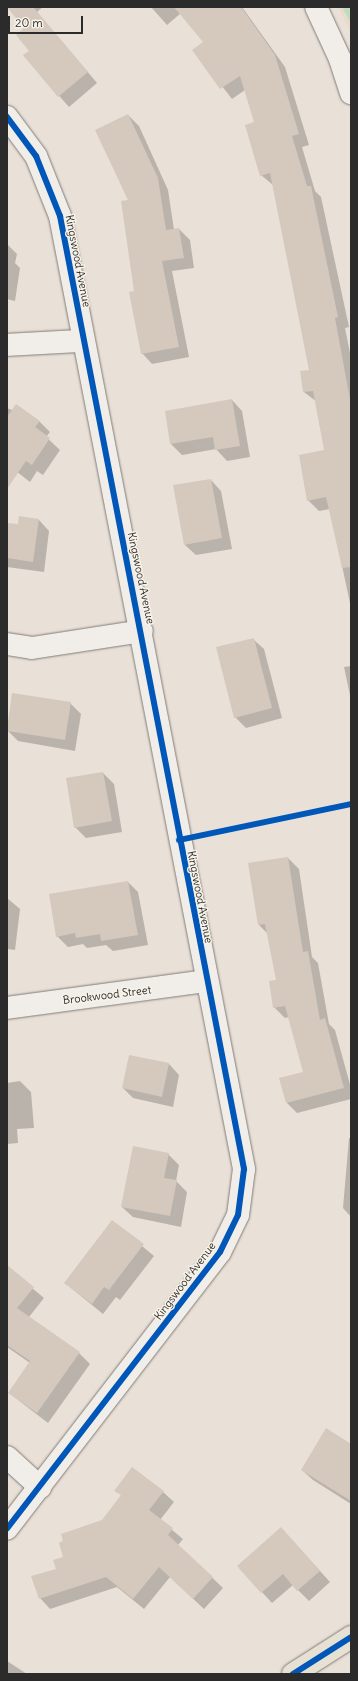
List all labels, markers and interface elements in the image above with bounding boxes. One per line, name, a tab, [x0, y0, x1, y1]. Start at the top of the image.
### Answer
scale bar	[10, 8, 85, 34]
text: 20 m	[15, 15, 43, 30]
street label: Kingswood Avenue	[63, 214, 93, 308]
street label: Kingswood Avenue	[125, 531, 157, 625]
street label: Kingswood Avenue	[185, 850, 215, 944]
street label: Brookwood Street	[62, 983, 152, 1007]
street label: Kingswood Avenue	[152, 1240, 218, 1322]

